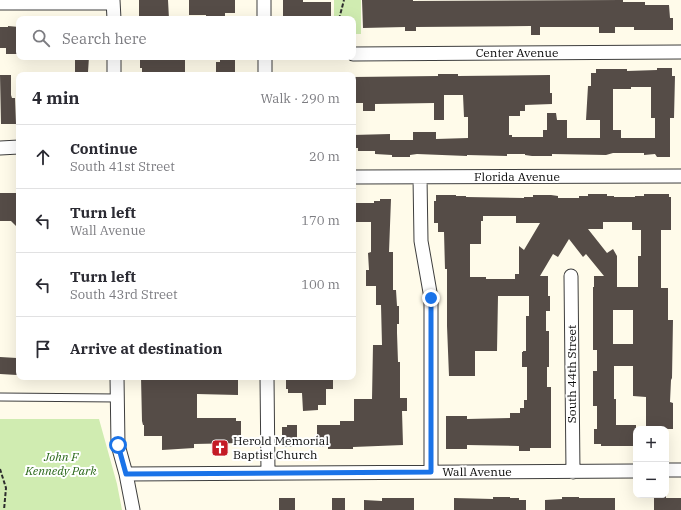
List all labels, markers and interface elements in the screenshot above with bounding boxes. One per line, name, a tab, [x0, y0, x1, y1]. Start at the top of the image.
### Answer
search box	[16, 16, 356, 60]
icon: search	[30, 27, 52, 49]
text: Search here	[62, 29, 147, 48]
street label: Center Avenue	[476, 45, 558, 60]
text: 4 min	[32, 87, 80, 109]
text: Walk · 290 m	[261, 90, 340, 107]
text: Continue	[70, 139, 137, 158]
icon: ahead	[32, 146, 54, 168]
text: 20 m	[309, 148, 340, 165]
text: South 41st Street	[70, 158, 175, 175]
street label: Florida Avenue	[474, 169, 560, 184]
text: Turn left	[70, 203, 136, 222]
icon: left	[32, 210, 54, 232]
text: 170 m	[301, 212, 340, 229]
text: Wall Avenue	[70, 222, 145, 239]
text: Turn left	[70, 267, 136, 286]
icon: left	[32, 274, 54, 296]
text: 100 m	[301, 276, 340, 293]
text: South 43rd Street	[70, 286, 178, 303]
route end	[422, 289, 440, 307]
street label: South 44th Street	[564, 325, 579, 423]
icon: arrive	[32, 338, 54, 360]
text: Arrive at destination	[70, 339, 222, 358]
map controls	[633, 426, 669, 498]
button: +	[633, 426, 669, 462]
place label: Herold Memorial Baptist Church	[233, 433, 329, 462]
route start	[109, 436, 127, 454]
church icon: Herold Memorial Baptist Church	[210, 438, 230, 458]
park label: John F Kennedy Park	[24, 449, 97, 478]
button: −	[633, 462, 669, 498]
street label: Wall Avenue	[442, 464, 512, 479]

